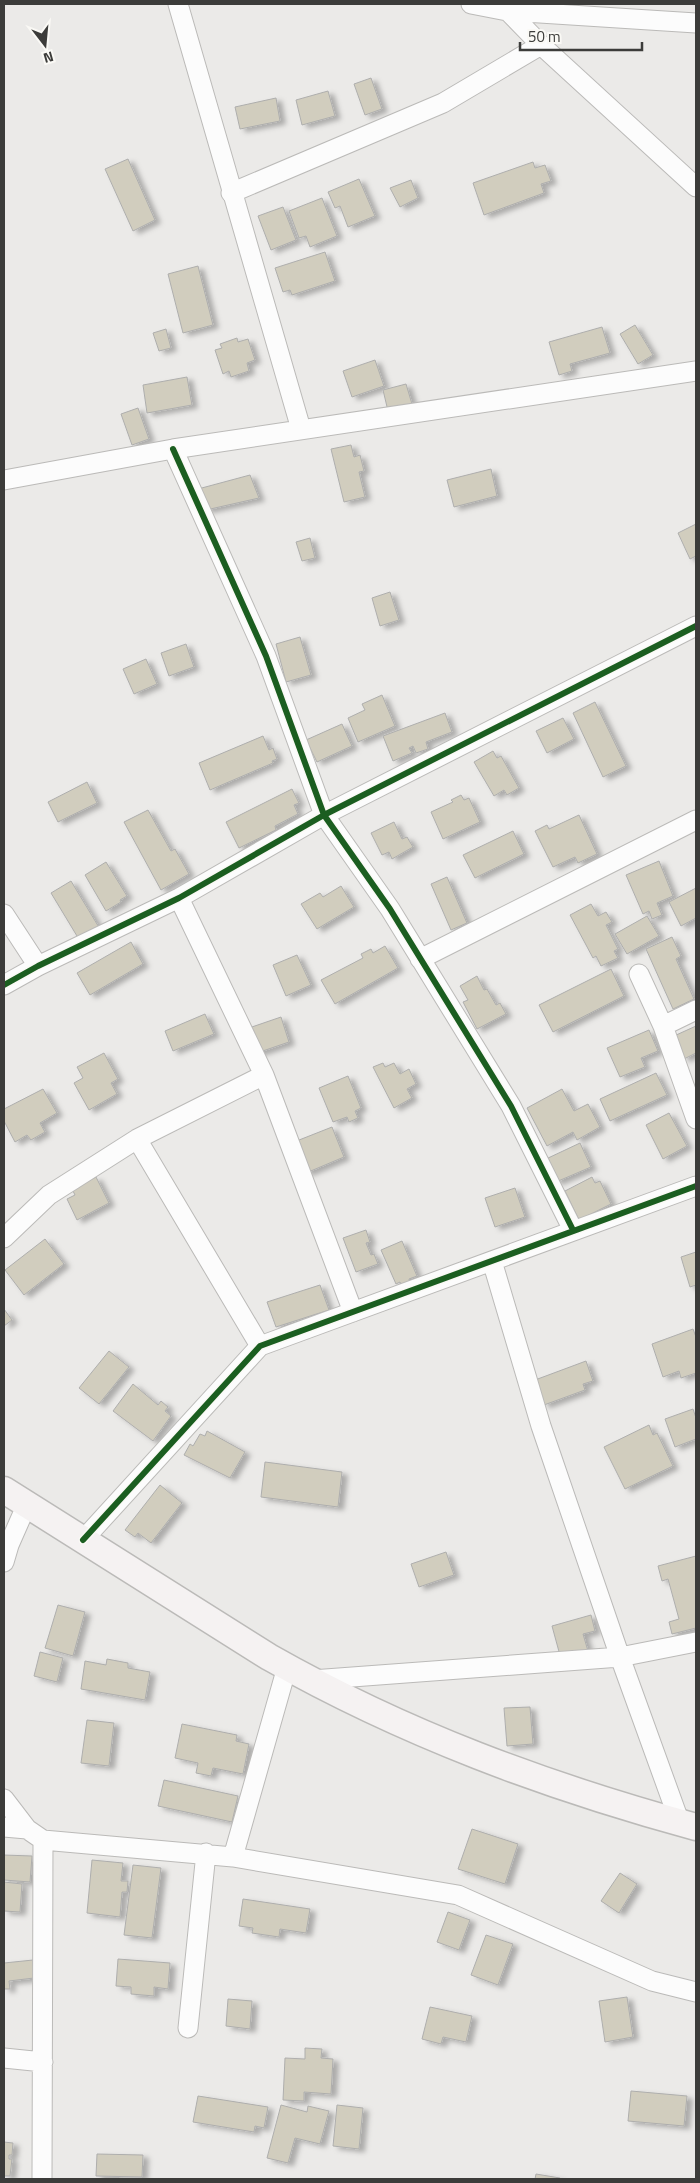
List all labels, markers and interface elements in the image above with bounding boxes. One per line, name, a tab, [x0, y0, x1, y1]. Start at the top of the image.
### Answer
north arrow	[20, 20, 70, 70]
scale bar	[520, 20, 642, 52]
text: 50 m	[528, 25, 561, 48]
text: N	[41, 47, 56, 69]

